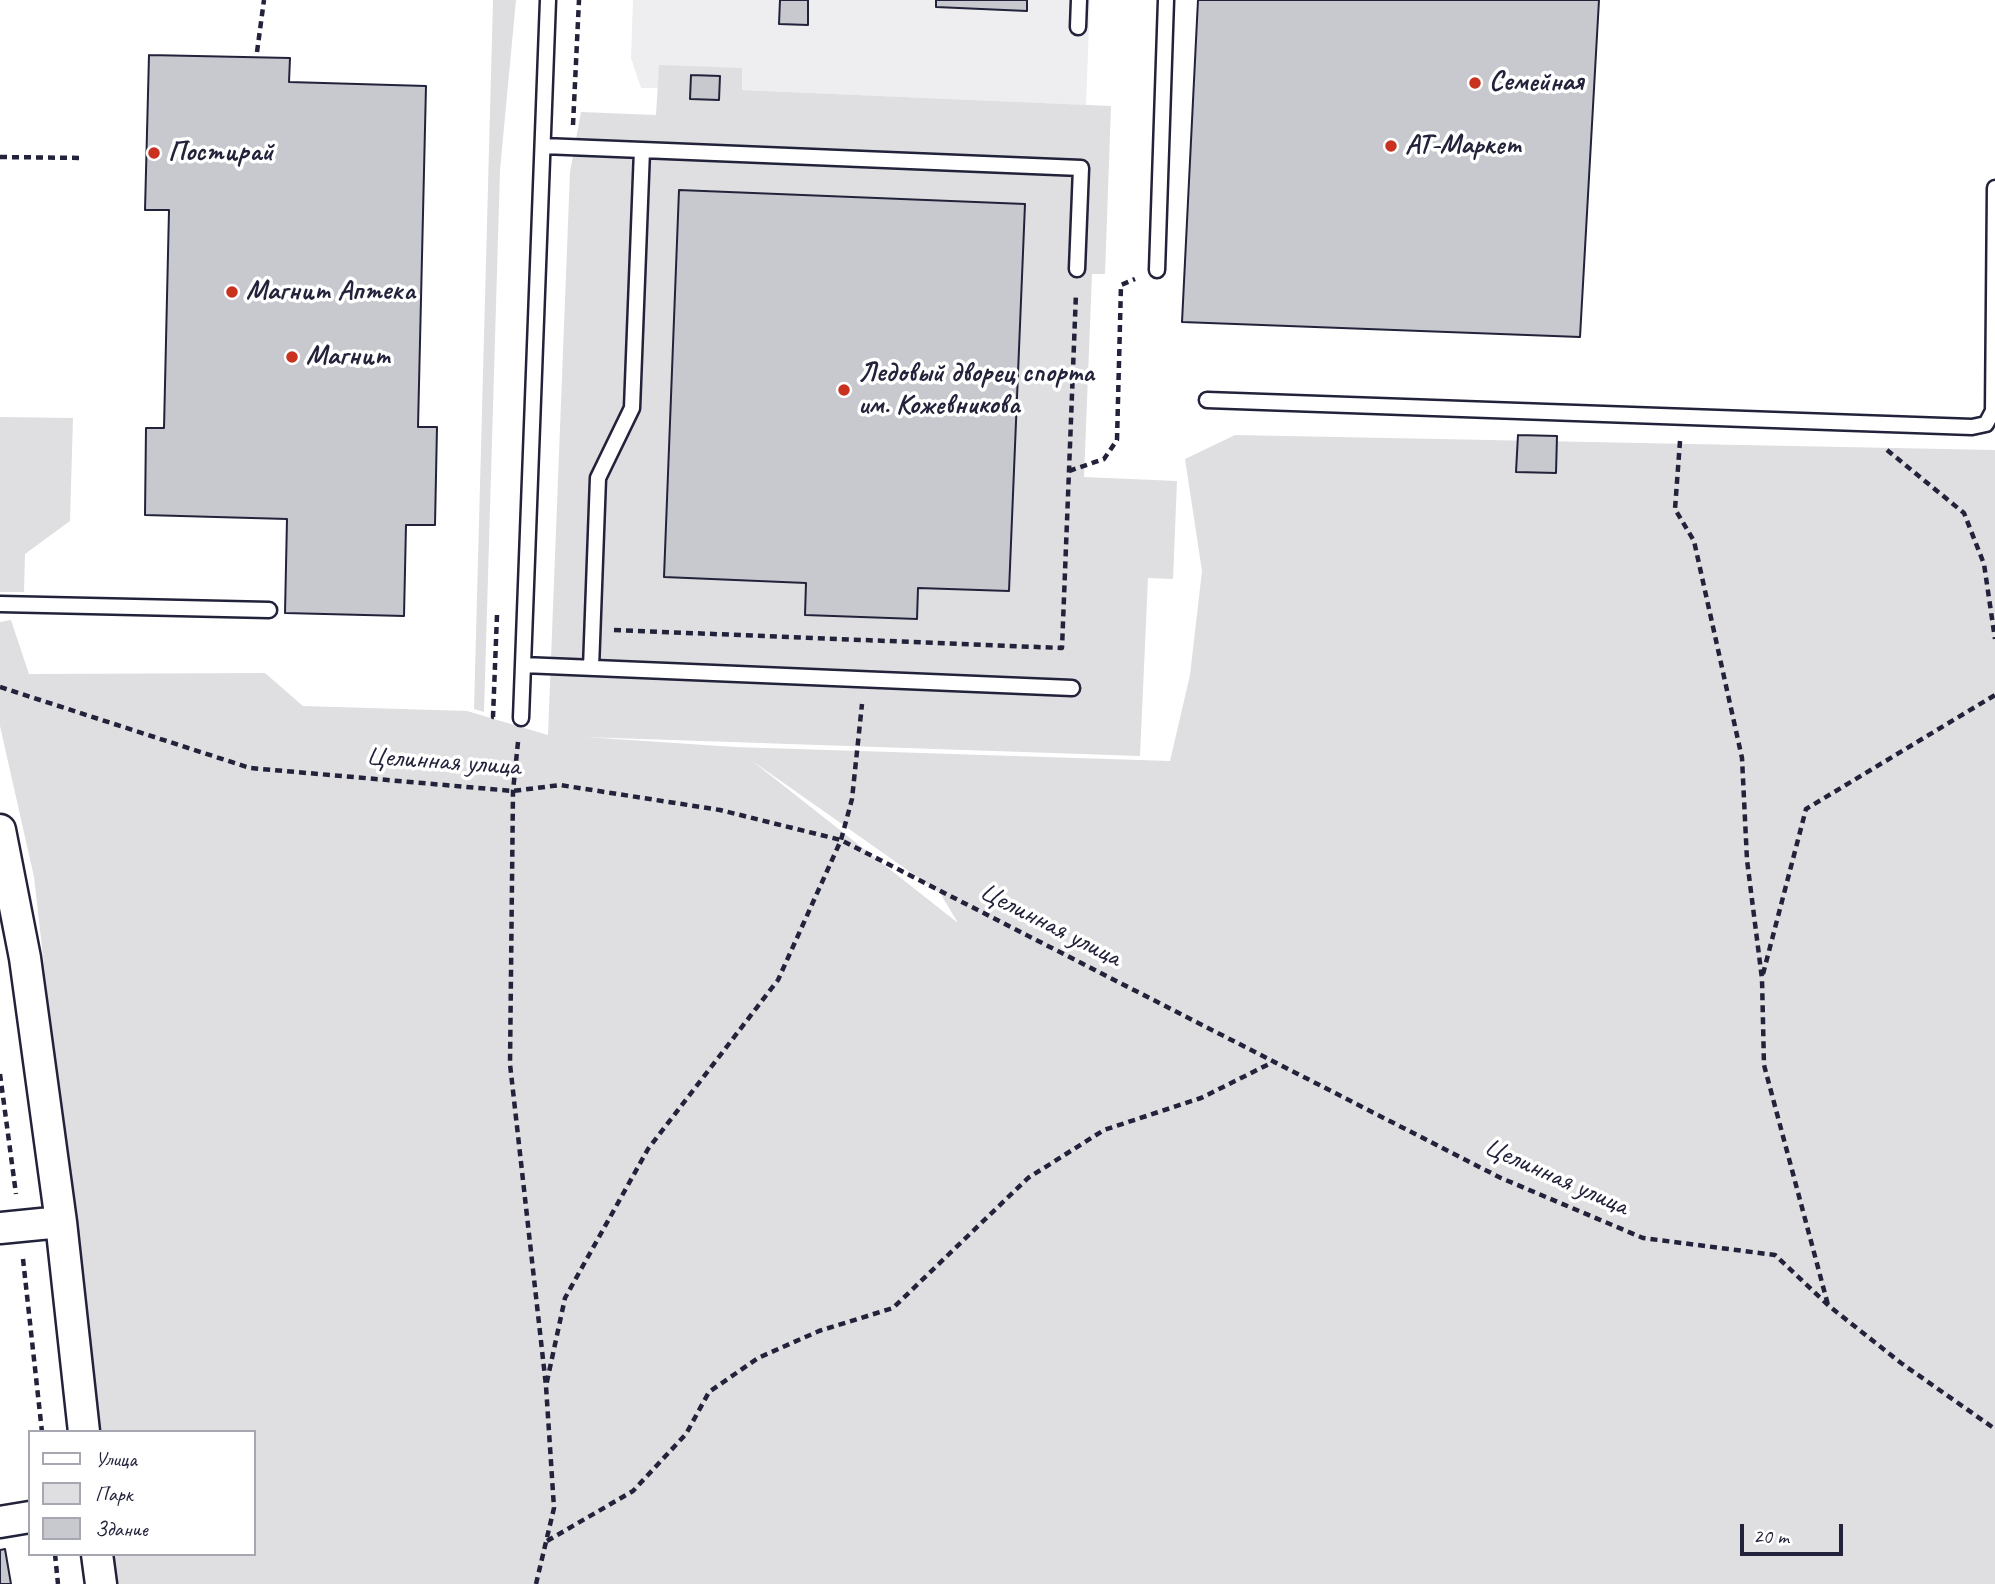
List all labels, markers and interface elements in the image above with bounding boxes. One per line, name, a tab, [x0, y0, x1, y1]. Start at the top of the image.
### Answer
place label: Семейная	[1489, 66, 1584, 100]
marker: Семейная	[1467, 75, 1483, 91]
place label: АТ-Маркет	[1405, 129, 1522, 163]
place label: Постирай	[168, 136, 273, 170]
marker: АТ-Маркет	[1383, 138, 1399, 154]
marker: Постирай	[146, 145, 162, 161]
place label: Магнит Аптека	[246, 275, 415, 309]
marker: Магнит Аптека	[224, 284, 240, 300]
place label: Магнит	[306, 340, 391, 374]
marker: Магнит	[284, 349, 300, 365]
place label: Ледовый дворец спорта им. Кожевникова	[858, 357, 1094, 423]
marker: Ледовый дворец спорта им. Кожевникова	[836, 382, 852, 398]
street label: Целинная улица	[365, 740, 521, 784]
street label: Целинная улица	[974, 875, 1126, 975]
street label: Целинная улица	[1479, 1130, 1633, 1224]
legend	[28, 1430, 256, 1556]
text: Улица	[95, 1446, 137, 1472]
text: Парк	[95, 1481, 132, 1507]
scale bar	[1743, 1510, 1846, 1554]
text: Здание	[95, 1516, 148, 1542]
text: 20 m	[1753, 1523, 1789, 1549]

